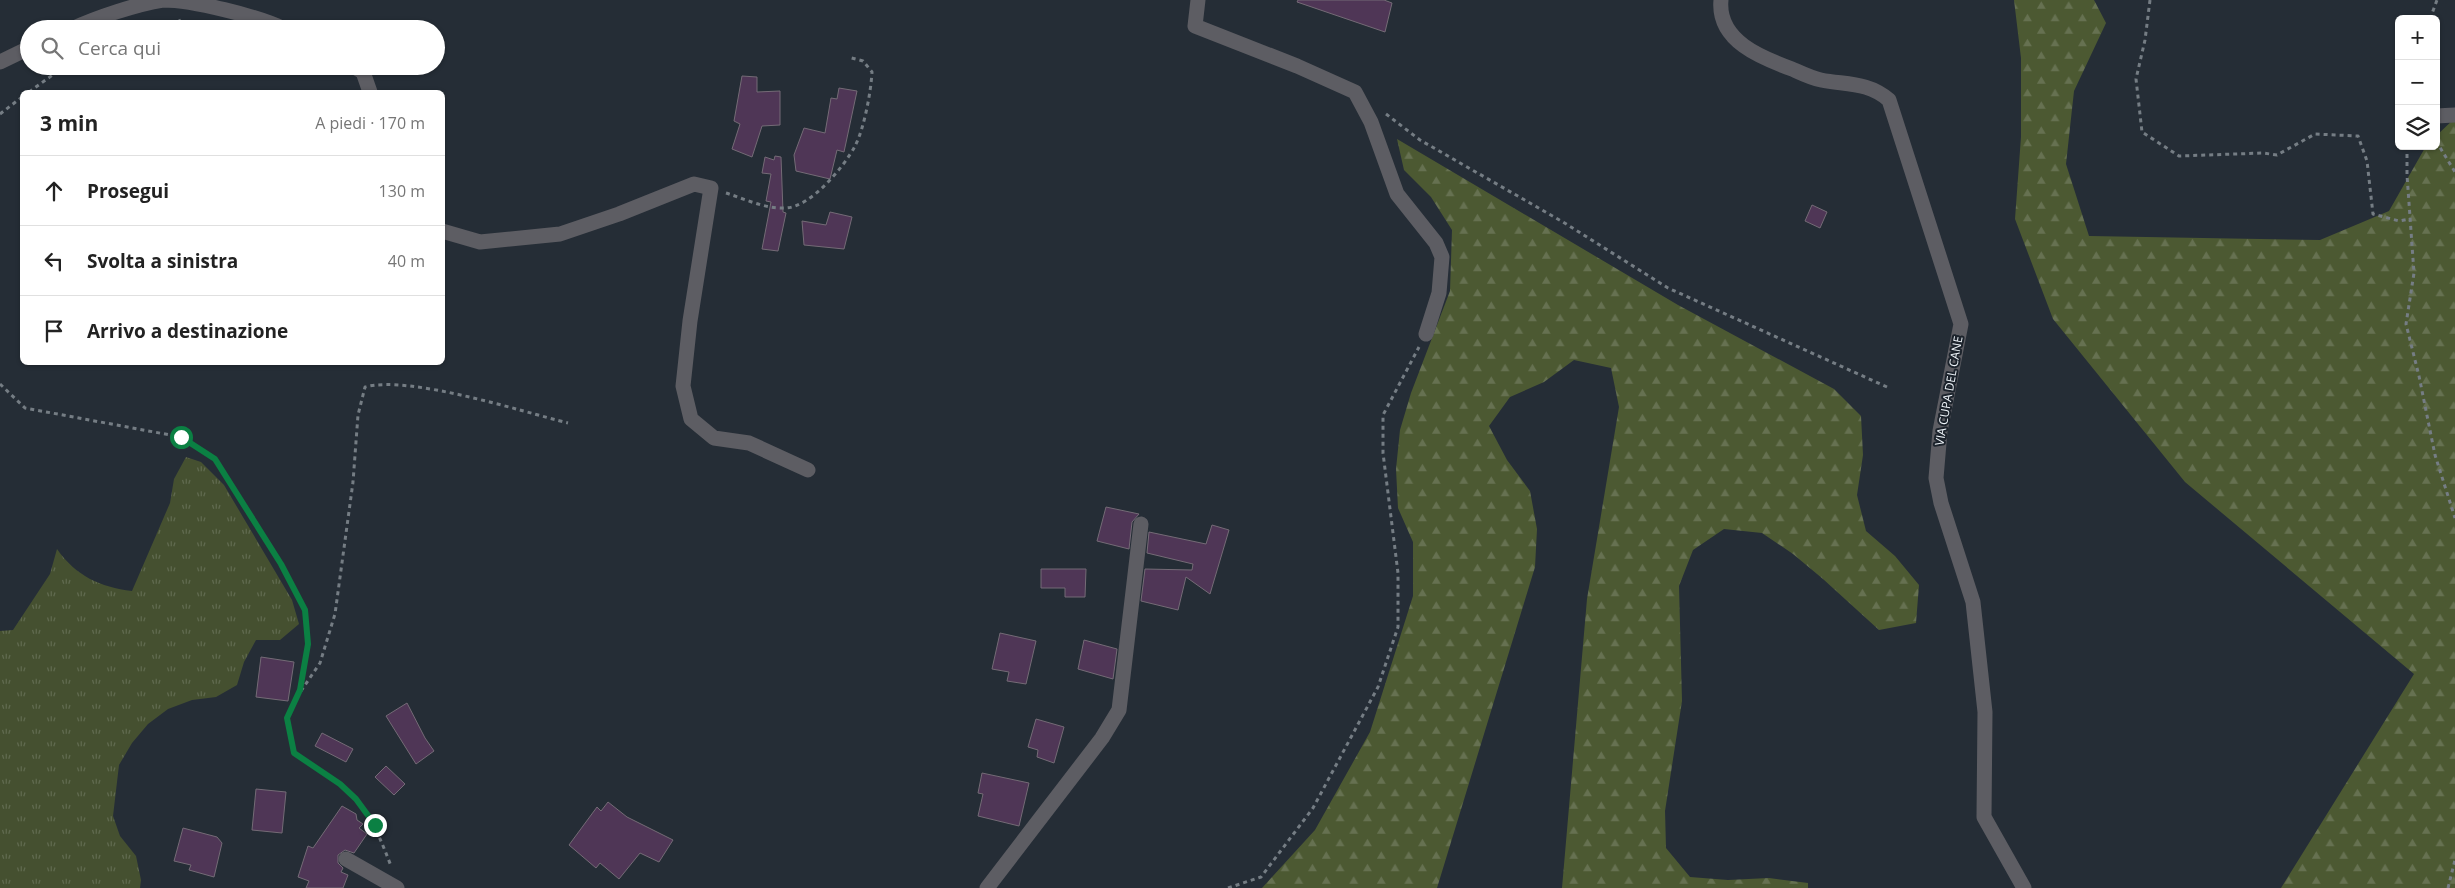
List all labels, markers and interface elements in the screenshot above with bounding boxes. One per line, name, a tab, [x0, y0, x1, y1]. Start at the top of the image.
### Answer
map controls	[2395, 15, 2440, 150]
button: +	[2395, 15, 2440, 60]
search box	[20, 20, 445, 75]
icon: search	[38, 34, 66, 62]
text: Cerca qui	[78, 35, 161, 61]
button: −	[2395, 60, 2440, 105]
button: layers	[2395, 105, 2440, 150]
text: 3 min	[40, 109, 98, 137]
text: A piedi · 170 m	[315, 112, 425, 134]
icon: ahead	[40, 177, 68, 205]
text: Prosegui	[87, 178, 169, 204]
text: 130 m	[379, 180, 425, 202]
icon: left	[40, 247, 68, 275]
text: Svolta a sinistra	[87, 248, 238, 274]
text: 40 m	[388, 250, 425, 272]
icon: arrive	[40, 317, 68, 345]
text: Arrivo a destinazione	[87, 318, 288, 344]
street label: VIA CUPA DEL CANE	[1930, 335, 1967, 447]
route start	[170, 426, 193, 449]
route end	[364, 814, 387, 837]

